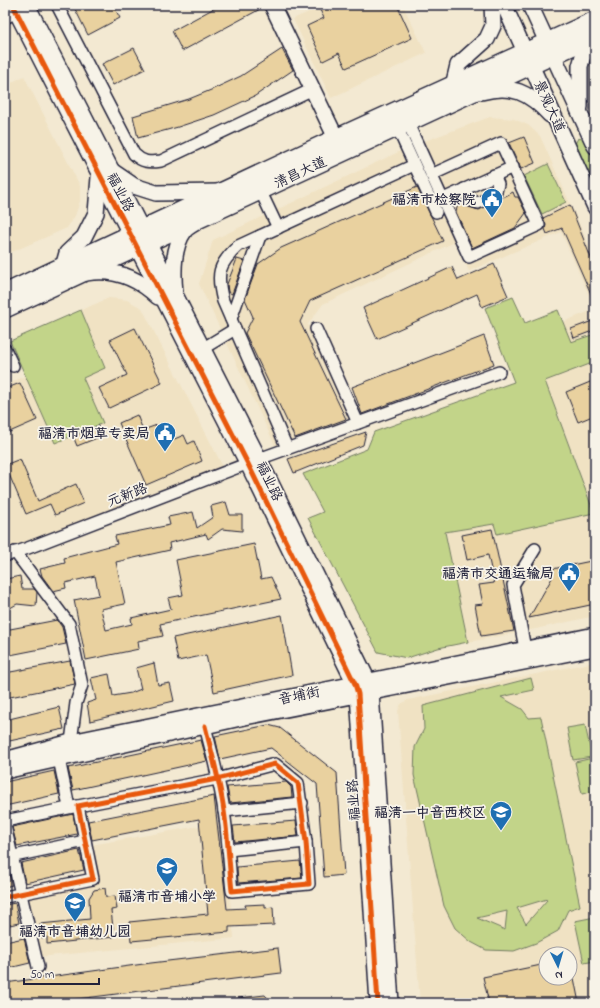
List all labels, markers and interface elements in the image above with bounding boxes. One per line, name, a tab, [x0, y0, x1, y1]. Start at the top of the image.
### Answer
street label: 景观大道	[528, 77, 570, 136]
street label: 清昌大道	[271, 152, 330, 195]
street label: 福业路	[101, 169, 139, 216]
public building icon: 福清市检察院	[479, 186, 505, 219]
place label: 福清市检察院	[392, 190, 476, 211]
public building icon: 福清市烟草专卖局	[152, 420, 178, 453]
place label: 福清市烟草专卖局	[38, 424, 150, 445]
street label: 福业路	[250, 458, 287, 505]
street label: 元新路	[104, 478, 151, 513]
public building icon: 福清市交通运输局	[556, 560, 582, 593]
place label: 福清市交通运输局	[442, 564, 554, 585]
street label: 音埔街	[277, 682, 322, 711]
street label: 福业路	[343, 778, 366, 822]
school or university icon: 福清一中音西校区	[488, 799, 514, 832]
place label: 福清一中音西校区	[374, 803, 486, 824]
school or university icon: 福清市音埔小学	[154, 855, 180, 888]
place label: 福清市音埔小学	[118, 887, 216, 908]
school or university icon: 福清市音埔幼儿园	[62, 890, 88, 923]
place label: 福清市音埔幼儿园	[19, 922, 131, 943]
north arrow	[538, 946, 578, 986]
scale bar	[24, 960, 99, 986]
text: 50 m	[30, 966, 54, 984]
text: N	[554, 967, 563, 983]

